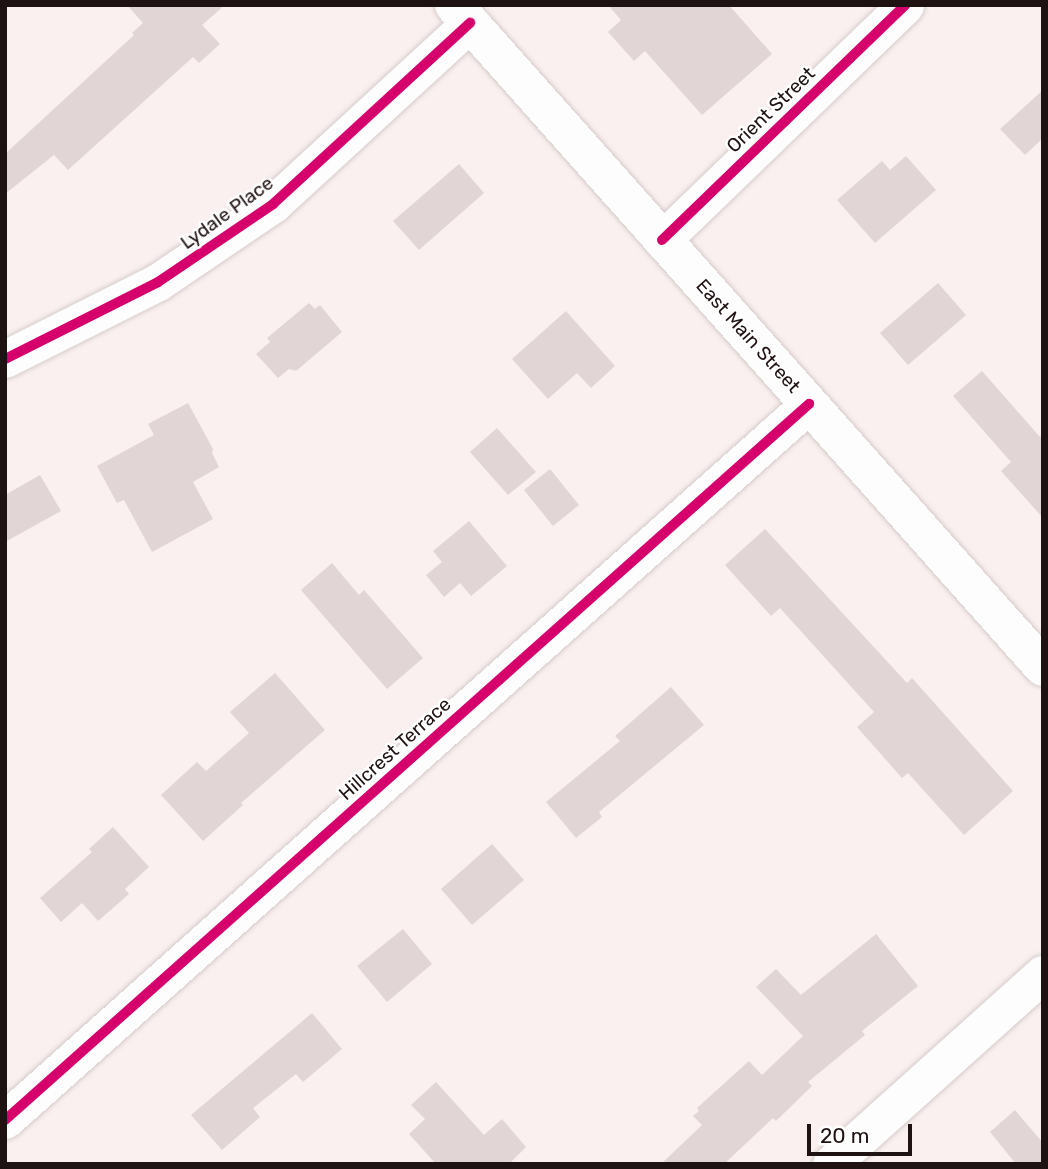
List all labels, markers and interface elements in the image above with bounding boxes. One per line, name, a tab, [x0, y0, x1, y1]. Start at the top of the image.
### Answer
street label: Orient Street	[722, 62, 820, 158]
street label: Lydale Place	[176, 172, 278, 254]
street label: East Main Street	[691, 274, 805, 398]
street label: Hillcrest Terrace	[334, 693, 456, 805]
scale bar	[810, 1110, 915, 1154]
text: 20 m	[820, 1123, 869, 1148]

